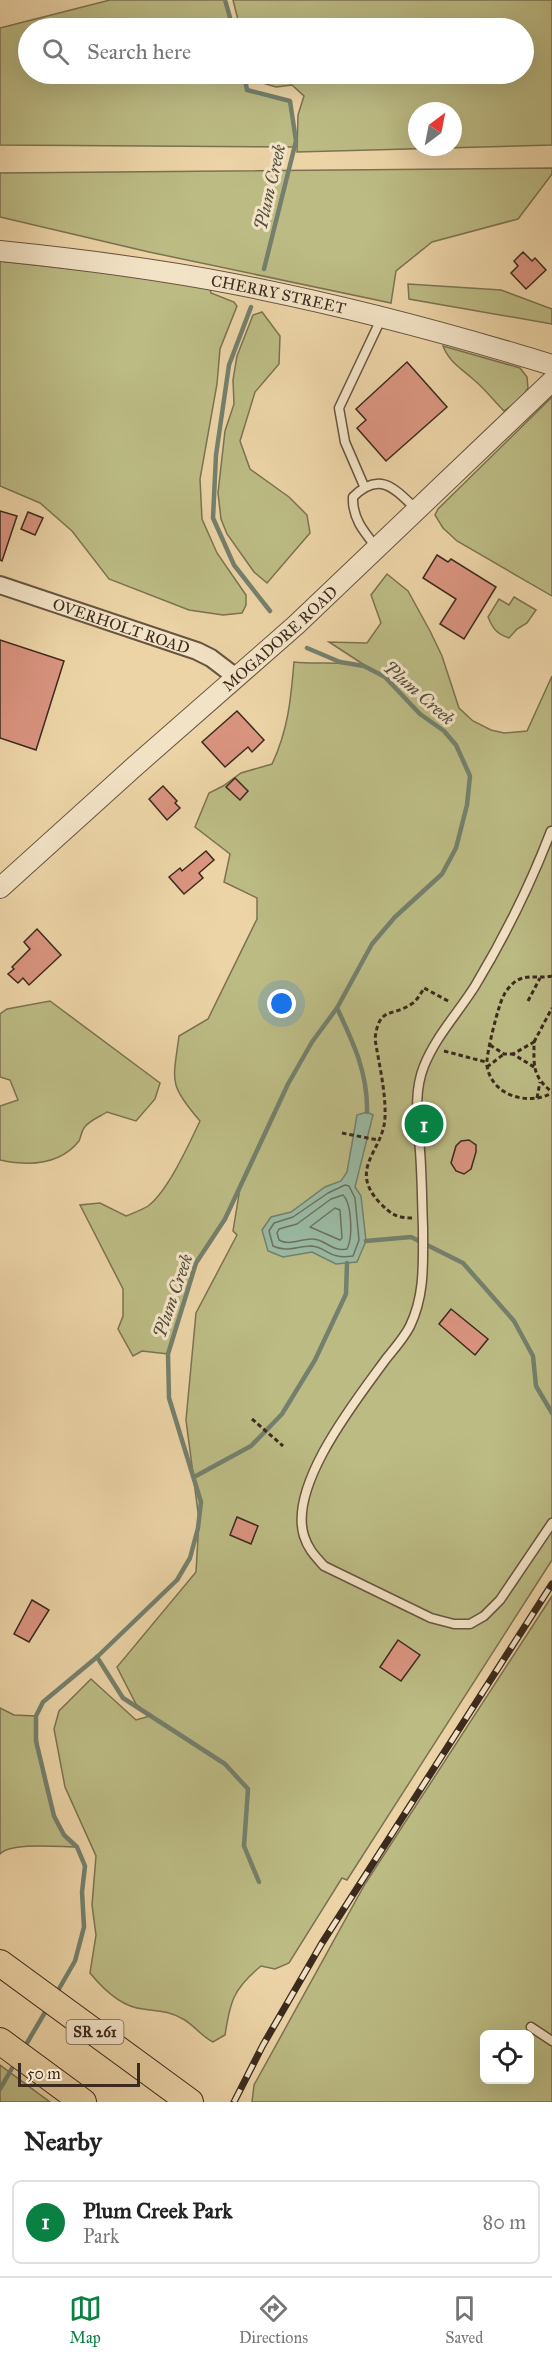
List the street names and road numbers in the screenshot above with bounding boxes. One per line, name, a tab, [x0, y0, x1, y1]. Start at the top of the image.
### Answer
street label: CHERRY STREET	[210, 270, 348, 318]
street label: MOGADORE ROAD	[218, 581, 341, 695]
street label: OVERHOLT ROAD	[50, 594, 192, 657]
road number: SR 261	[66, 2020, 124, 2044]

